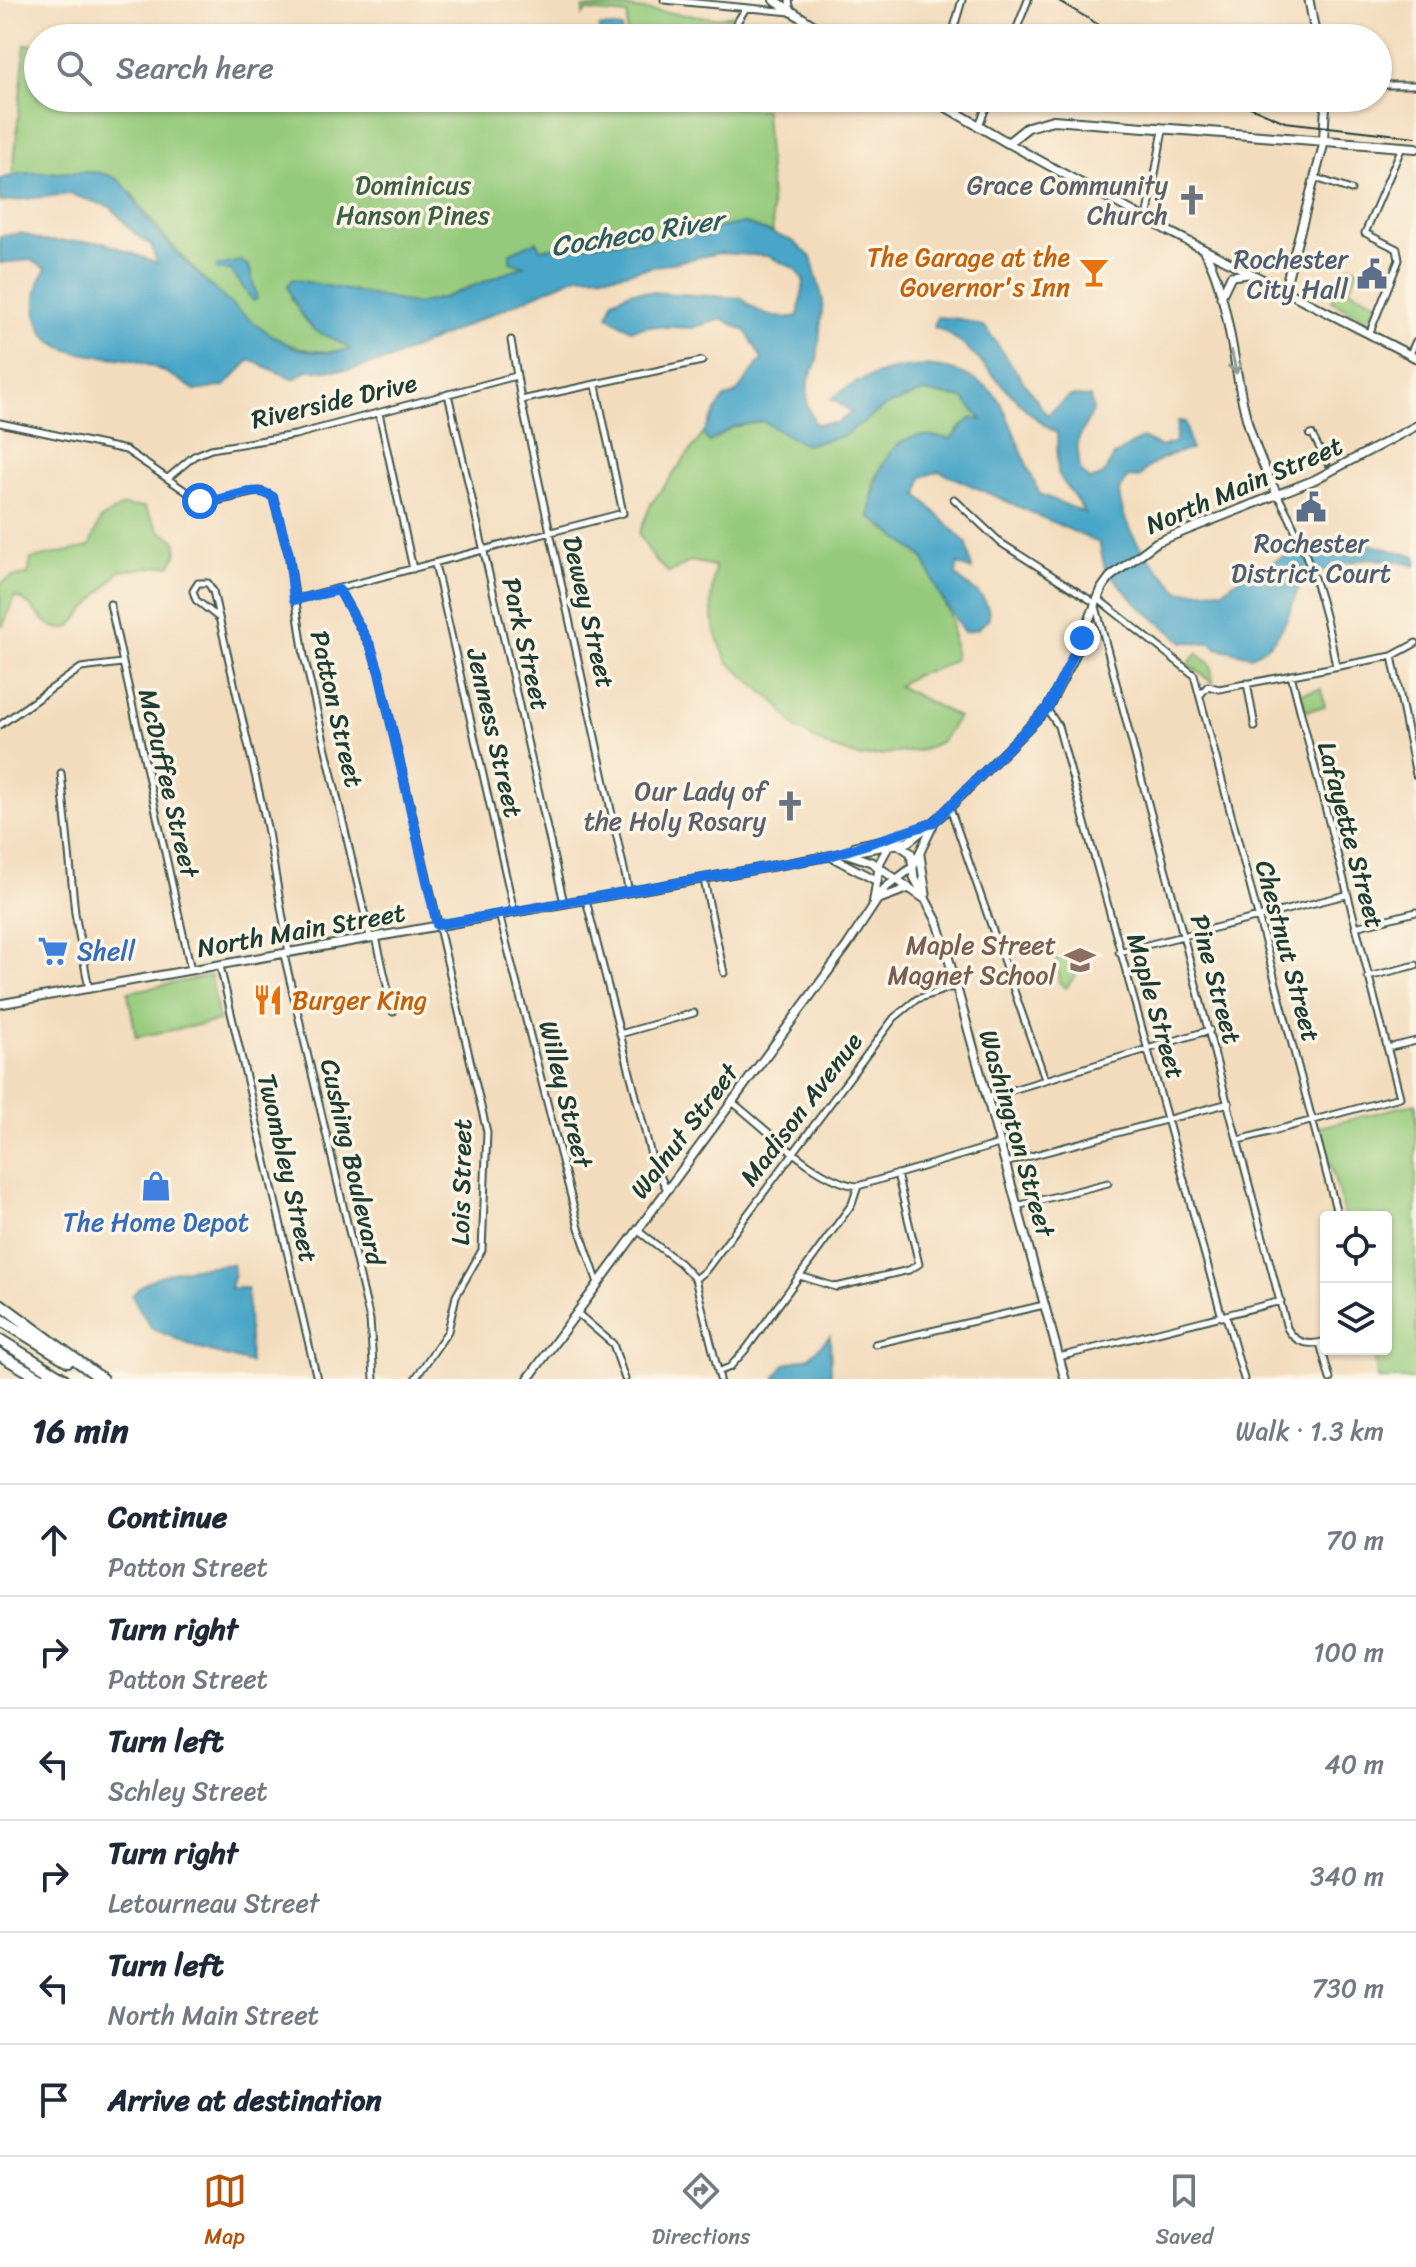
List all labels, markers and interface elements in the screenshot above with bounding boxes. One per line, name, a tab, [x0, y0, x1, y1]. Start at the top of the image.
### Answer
search box	[24, 24, 1392, 112]
text: Search here	[116, 41, 274, 95]
icon: search	[52, 46, 96, 90]
park label: Dominicus Hanson Pines	[336, 162, 490, 238]
place label: Grace Community Church	[967, 162, 1169, 238]
church icon: Grace Community Church	[1175, 183, 1209, 217]
water label: Cocheco River	[548, 194, 732, 271]
place label: The Garage at the Governor's Inn	[867, 234, 1070, 310]
place label: Rochester City Hall	[1234, 236, 1349, 312]
bar icon: The Garage at the Governor's Inn	[1077, 255, 1111, 289]
public building icon: Rochester City Hall	[1355, 257, 1389, 291]
one-way arrow	[1227, 349, 1242, 375]
street label: Riverside Drive	[247, 360, 422, 442]
street label: North Main Street	[1138, 423, 1350, 547]
route start	[182, 483, 218, 519]
public building icon: Rochester District Court	[1294, 490, 1328, 524]
place label: Rochester District Court	[1231, 520, 1391, 596]
street label: Dewey Street	[549, 531, 629, 693]
street label: Park Street	[488, 573, 564, 715]
route end	[1064, 620, 1100, 656]
street label: Patton Street	[297, 626, 377, 792]
street label: Jenness Street	[453, 643, 537, 822]
street label: McDuffee Street	[125, 684, 213, 883]
street label: Lafayette Street	[1304, 736, 1398, 934]
place label: Our Lady of the Holy Rosary	[584, 768, 769, 844]
church icon: Our Lady of the Holy Rosary	[773, 789, 807, 823]
street label: Chestnut Street	[1242, 855, 1334, 1047]
street label: North Main Street	[193, 889, 409, 971]
street label: Pine Street	[1177, 909, 1255, 1049]
place label: Maple Street Magnet School	[888, 922, 1057, 998]
street label: Maple Street	[1113, 927, 1199, 1085]
place label: Shell	[77, 928, 136, 974]
supermarket icon: Shell	[36, 934, 70, 968]
school or university icon: Maple Street Magnet School	[1063, 943, 1097, 977]
place label: Burger King	[292, 977, 427, 1023]
restaurant icon: Burger King	[251, 983, 285, 1017]
street label: Willey Street	[526, 1016, 607, 1174]
street label: Madison Avenue	[727, 1021, 875, 1196]
street label: Washington Street	[965, 1024, 1069, 1244]
street label: Walnut Street	[617, 1052, 752, 1209]
street label: Cushing Boulevard	[307, 1054, 400, 1272]
street label: Twombley Street	[244, 1069, 332, 1267]
street label: Lois Street	[437, 1118, 485, 1246]
shop icon: The Home Depot	[139, 1169, 173, 1203]
place label: The Home Depot	[63, 1199, 249, 1245]
map controls	[1320, 1211, 1392, 1355]
button: locate	[1320, 1211, 1392, 1283]
button: layers	[1320, 1283, 1392, 1355]
text: 16 min	[32, 1401, 129, 1461]
text: Walk · 1.3 km	[1235, 1408, 1384, 1454]
text: Continue	[108, 1490, 227, 1544]
text: 70 m	[1326, 1517, 1384, 1563]
icon: ahead	[32, 1518, 76, 1562]
text: Patton Street	[108, 1544, 268, 1590]
text: Turn right	[108, 1602, 238, 1656]
text: 100 m	[1313, 1629, 1384, 1675]
icon: right	[32, 1630, 76, 1674]
text: Patton Street	[108, 1656, 268, 1702]
text: Turn left	[108, 1714, 224, 1768]
text: 40 m	[1325, 1741, 1384, 1787]
icon: left	[32, 1742, 76, 1786]
text: Schley Street	[108, 1768, 268, 1814]
text: Turn right	[108, 1826, 238, 1880]
text: 340 m	[1310, 1853, 1384, 1899]
icon: right	[32, 1854, 76, 1898]
text: Letourneau Street	[108, 1880, 319, 1926]
text: Turn left	[108, 1938, 224, 1992]
text: 730 m	[1312, 1965, 1384, 2011]
icon: left	[32, 1966, 76, 2010]
text: North Main Street	[108, 1992, 319, 2038]
text: Arrive at destination	[108, 2073, 382, 2127]
icon: arrive	[32, 2078, 76, 2122]
tab: Map	[203, 2169, 247, 2256]
tab: Directions	[652, 2169, 750, 2256]
tab: Saved	[1155, 2169, 1213, 2256]

